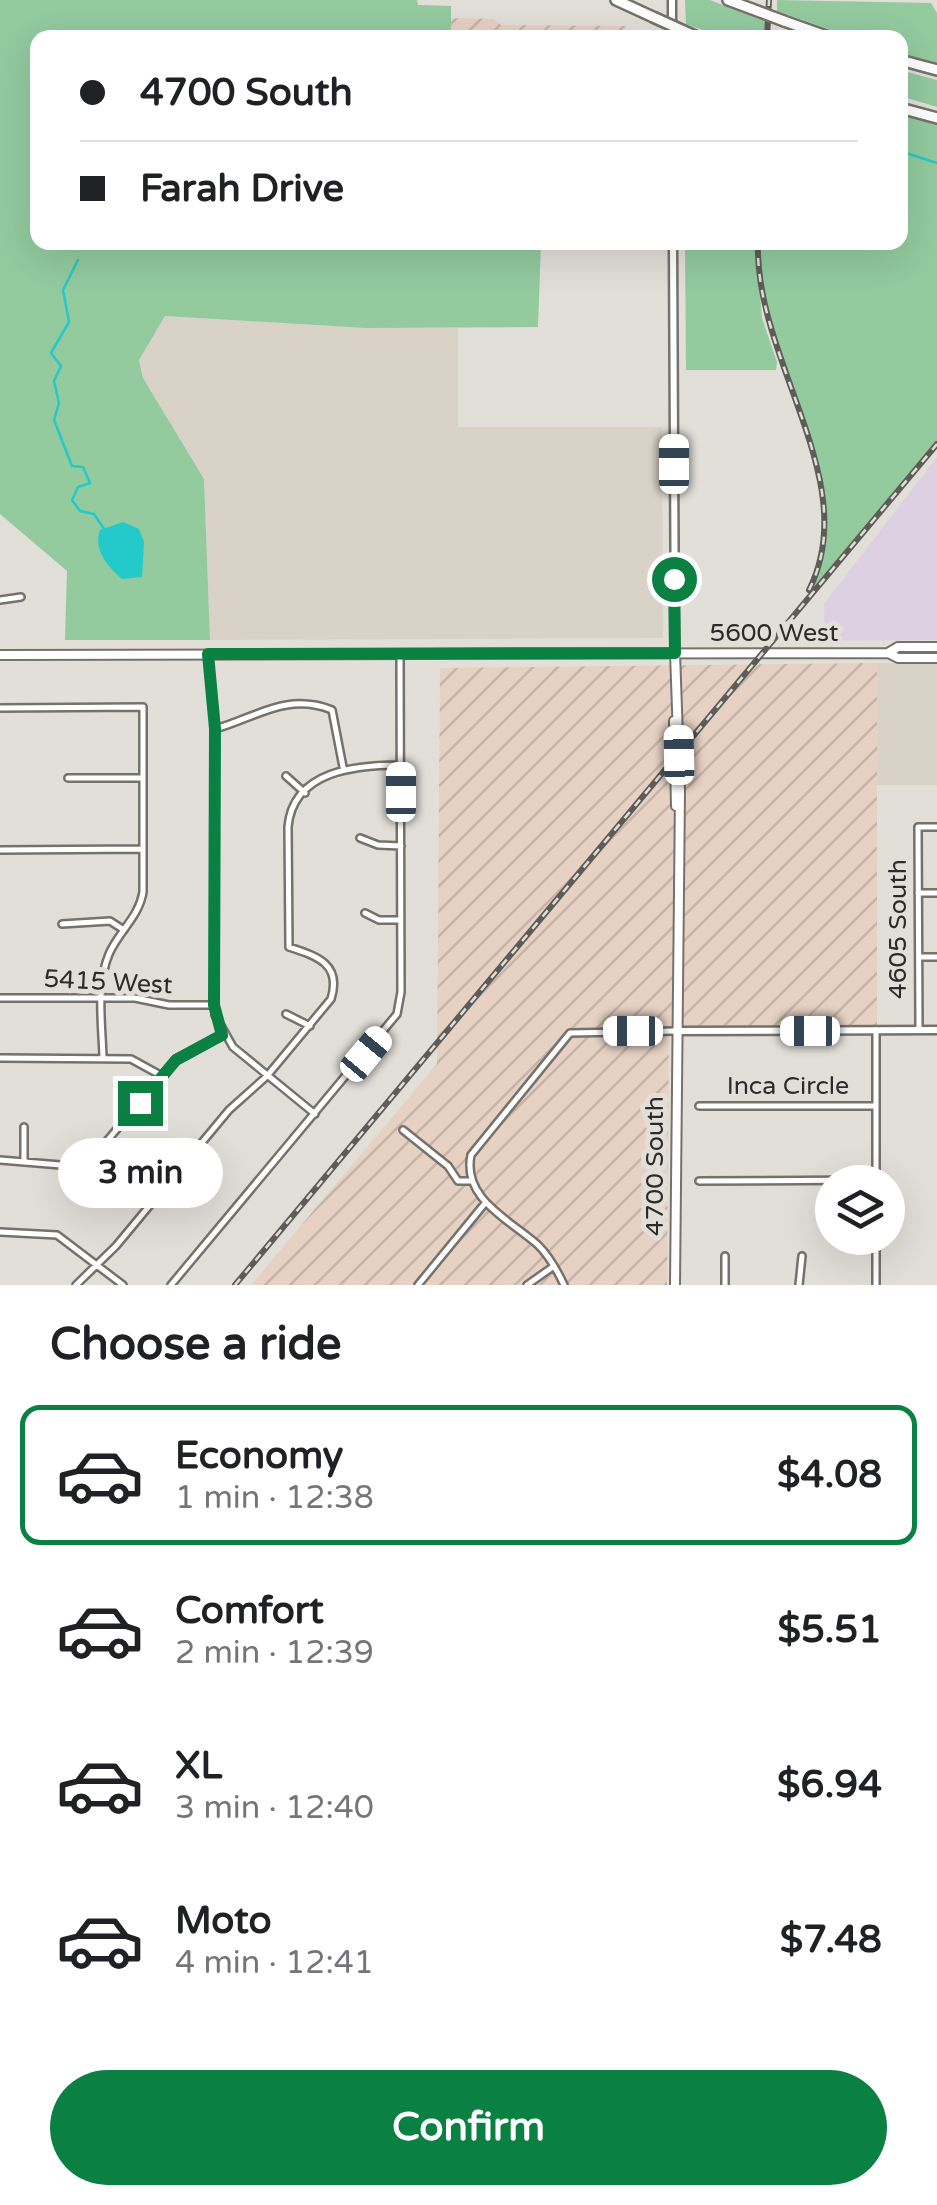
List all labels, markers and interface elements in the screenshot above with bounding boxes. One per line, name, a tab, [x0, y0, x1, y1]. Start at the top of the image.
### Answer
text: 4700 South	[140, 70, 353, 116]
text: Farah Drive	[140, 166, 344, 212]
car	[659, 434, 689, 494]
route start	[652, 557, 697, 602]
street label: 5600 West	[709, 618, 839, 648]
car	[663, 725, 695, 785]
car	[386, 762, 416, 822]
street label: 4605 South	[883, 859, 913, 999]
street label: 5415 West	[43, 964, 174, 1000]
car	[603, 1016, 663, 1046]
car	[780, 1016, 840, 1046]
car	[335, 1021, 397, 1087]
street label: Inca Circle	[727, 1071, 849, 1101]
route end	[118, 1081, 163, 1126]
street label: 4700 South	[640, 1096, 670, 1236]
callout: 3 min	[58, 1138, 222, 1208]
text: 3 min	[98, 1154, 183, 1192]
map controls	[815, 1165, 905, 1255]
button: layers	[815, 1165, 905, 1255]
text: Choose a ride	[50, 1318, 341, 1372]
icon: car	[55, 1430, 145, 1520]
text: Economy	[175, 1433, 343, 1479]
text: $4.08	[777, 1452, 882, 1498]
text: 1 min · 12:38	[175, 1479, 374, 1517]
icon: car	[55, 1585, 145, 1675]
text: Comfort	[175, 1588, 324, 1634]
text: $5.51	[777, 1607, 882, 1653]
text: 2 min · 12:39	[175, 1634, 374, 1672]
icon: car	[55, 1740, 145, 1830]
text: XL	[175, 1743, 222, 1789]
text: $6.94	[777, 1762, 882, 1808]
text: 3 min · 12:40	[175, 1789, 374, 1827]
icon: car	[55, 1895, 145, 1985]
text: Moto	[175, 1898, 271, 1944]
text: $7.48	[780, 1917, 882, 1963]
text: 4 min · 12:41	[175, 1944, 374, 1982]
button: Confirm	[50, 2070, 887, 2185]

